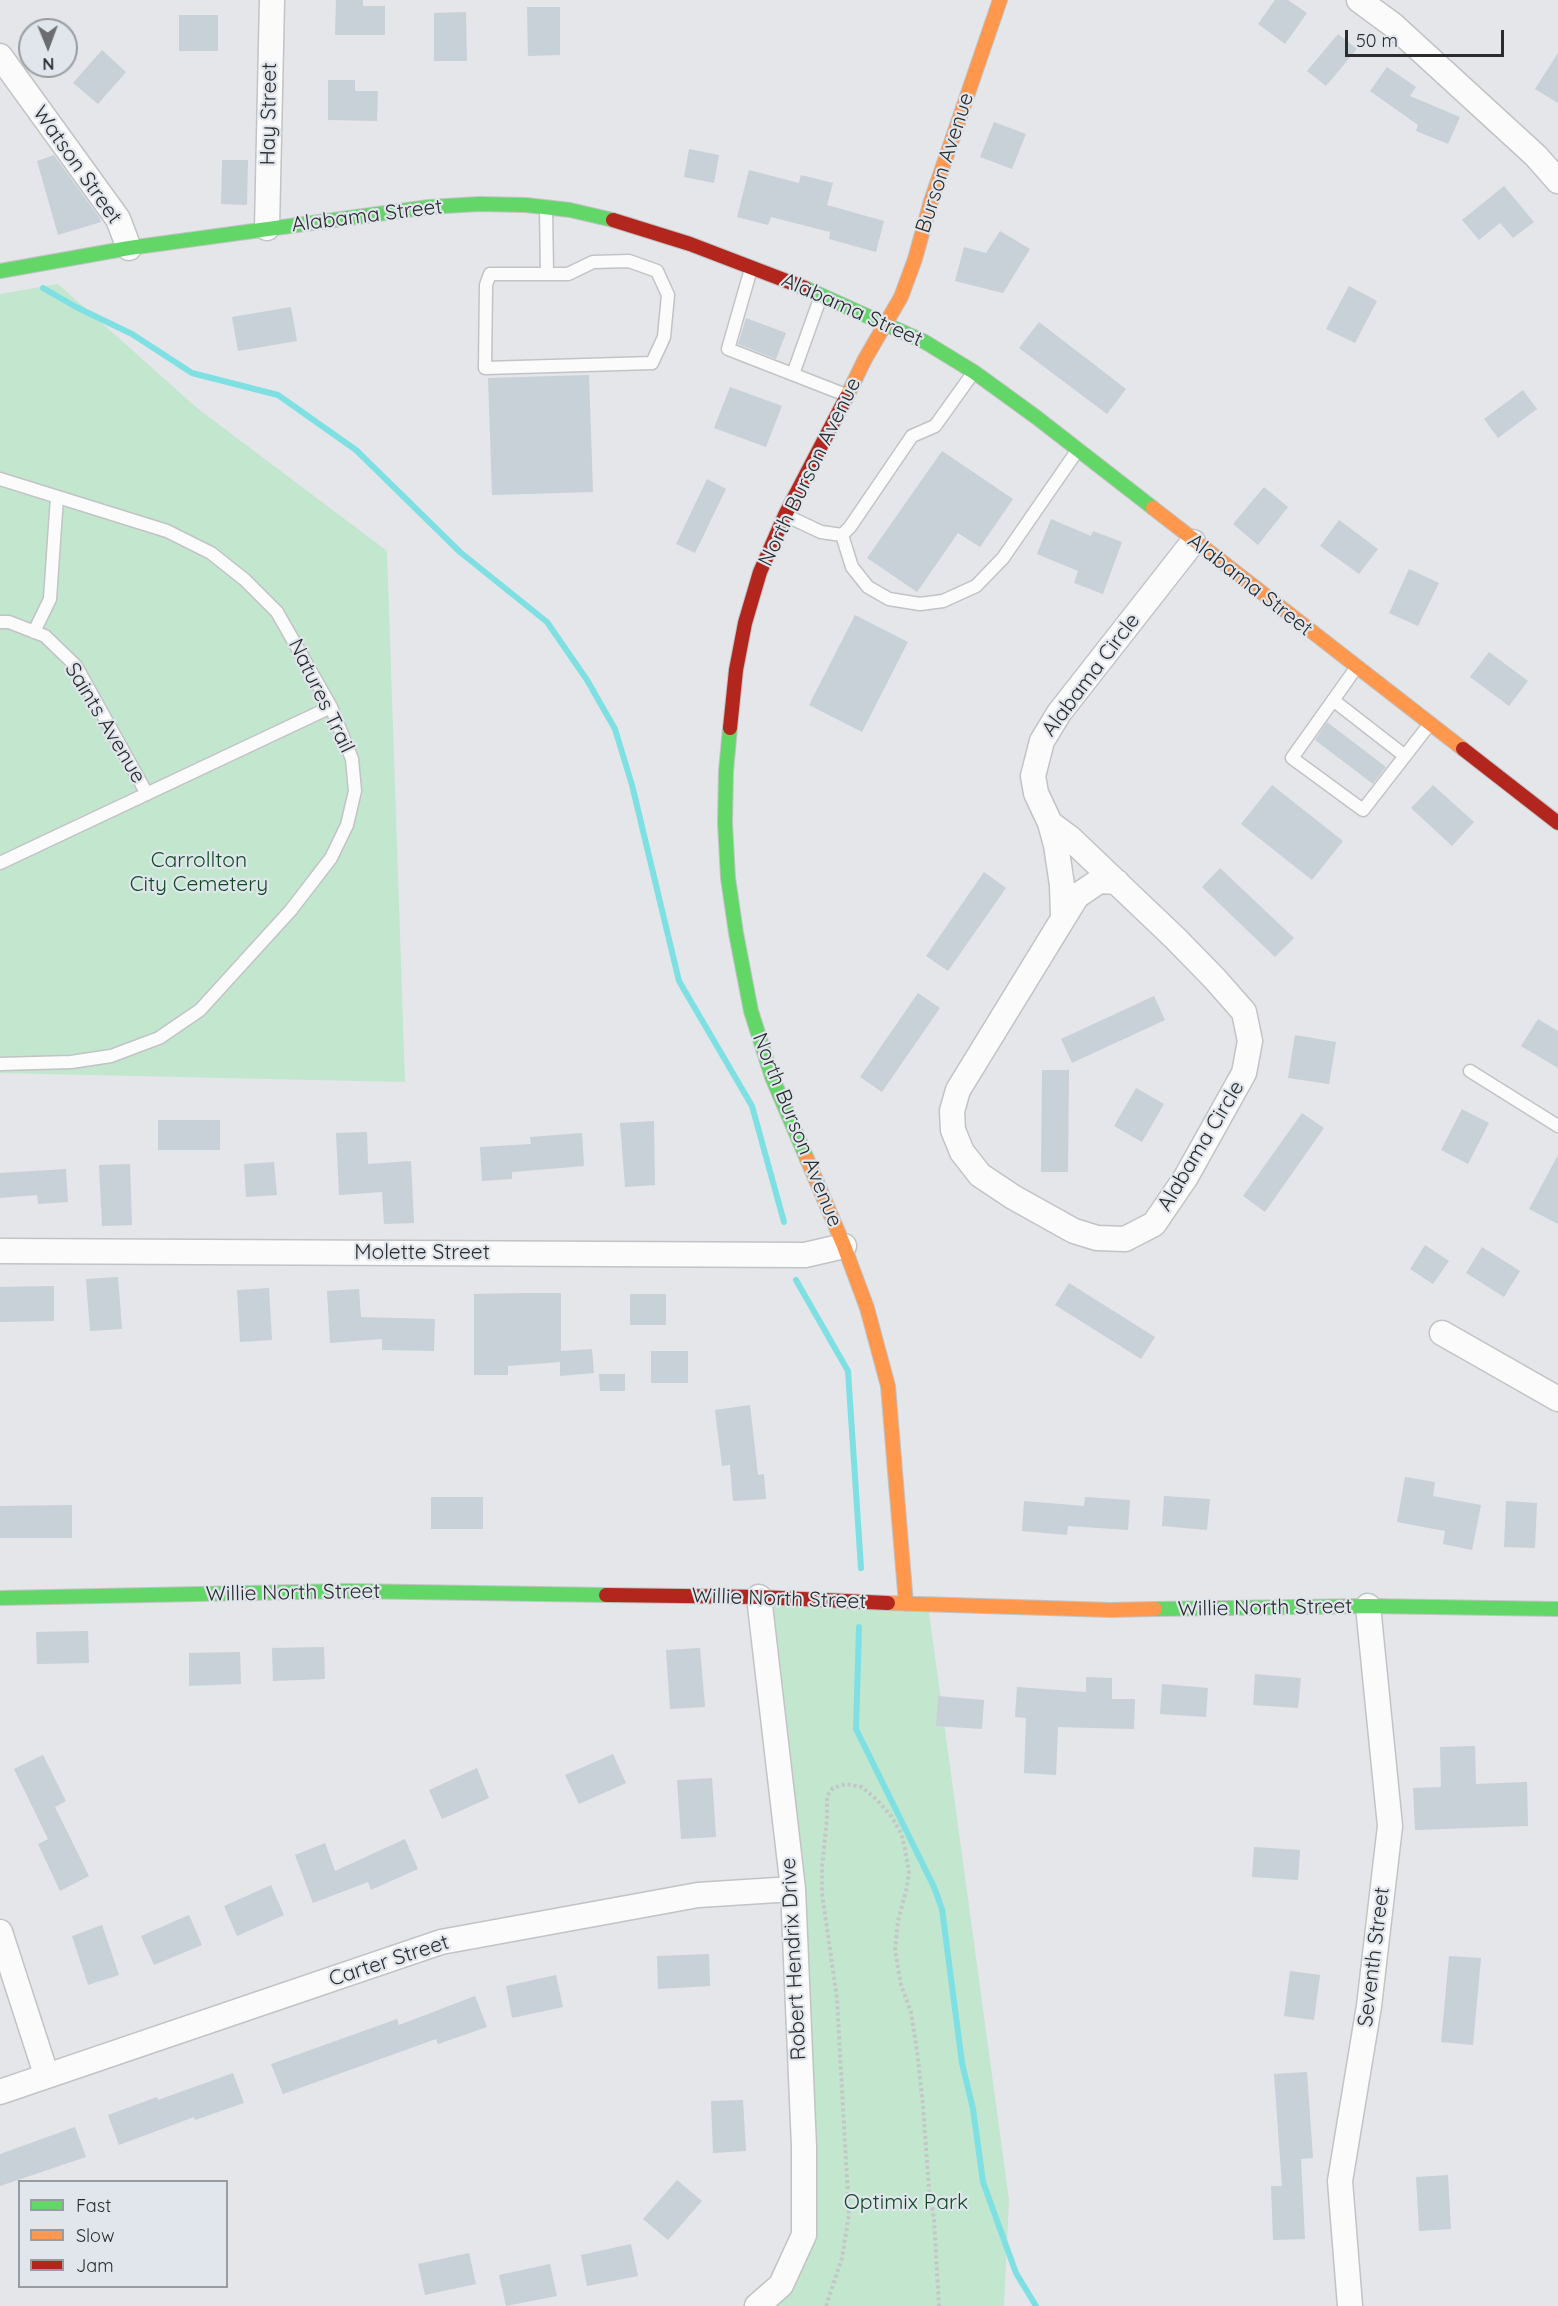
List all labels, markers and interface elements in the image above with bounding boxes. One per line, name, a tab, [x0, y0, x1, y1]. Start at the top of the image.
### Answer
north arrow	[18, 18, 78, 78]
scale bar	[1348, 18, 1507, 56]
text: 50 m	[1356, 29, 1398, 52]
text: N	[42, 54, 54, 74]
street label: Hay Street	[256, 62, 282, 166]
street label: Burson Avenue	[910, 90, 980, 236]
street label: Watson Street	[27, 101, 127, 229]
street label: Alabama Street	[290, 194, 444, 238]
street label: Alabama Street	[778, 268, 926, 352]
street label: North Burson Avenue	[753, 374, 867, 570]
street label: Alabama Street	[1183, 528, 1317, 642]
street label: Alabama Circle	[1037, 609, 1145, 741]
street label: Natures Trail	[283, 635, 359, 757]
street label: Saints Avenue	[59, 658, 151, 788]
park label: Carrollton City Cemetery	[130, 848, 268, 898]
street label: North Burson Avenue	[747, 1029, 847, 1231]
street label: Alabama Circle	[1152, 1076, 1250, 1216]
street label: Molette Street	[354, 1240, 490, 1266]
street label: Willie North Street	[205, 1579, 381, 1607]
street label: Willie North Street	[691, 1583, 867, 1615]
street label: Willie North Street	[1177, 1594, 1353, 1622]
street label: Robert Hendrix Drive	[776, 1857, 812, 2061]
street label: Seventh Street	[1353, 1886, 1395, 2028]
street label: Carter Street	[326, 1930, 452, 1992]
legend	[18, 2180, 228, 2288]
park label: Optimix Park	[844, 2190, 968, 2216]
text: Fast	[76, 2194, 111, 2217]
text: Slow	[76, 2224, 114, 2247]
text: Jam	[76, 2254, 114, 2277]

